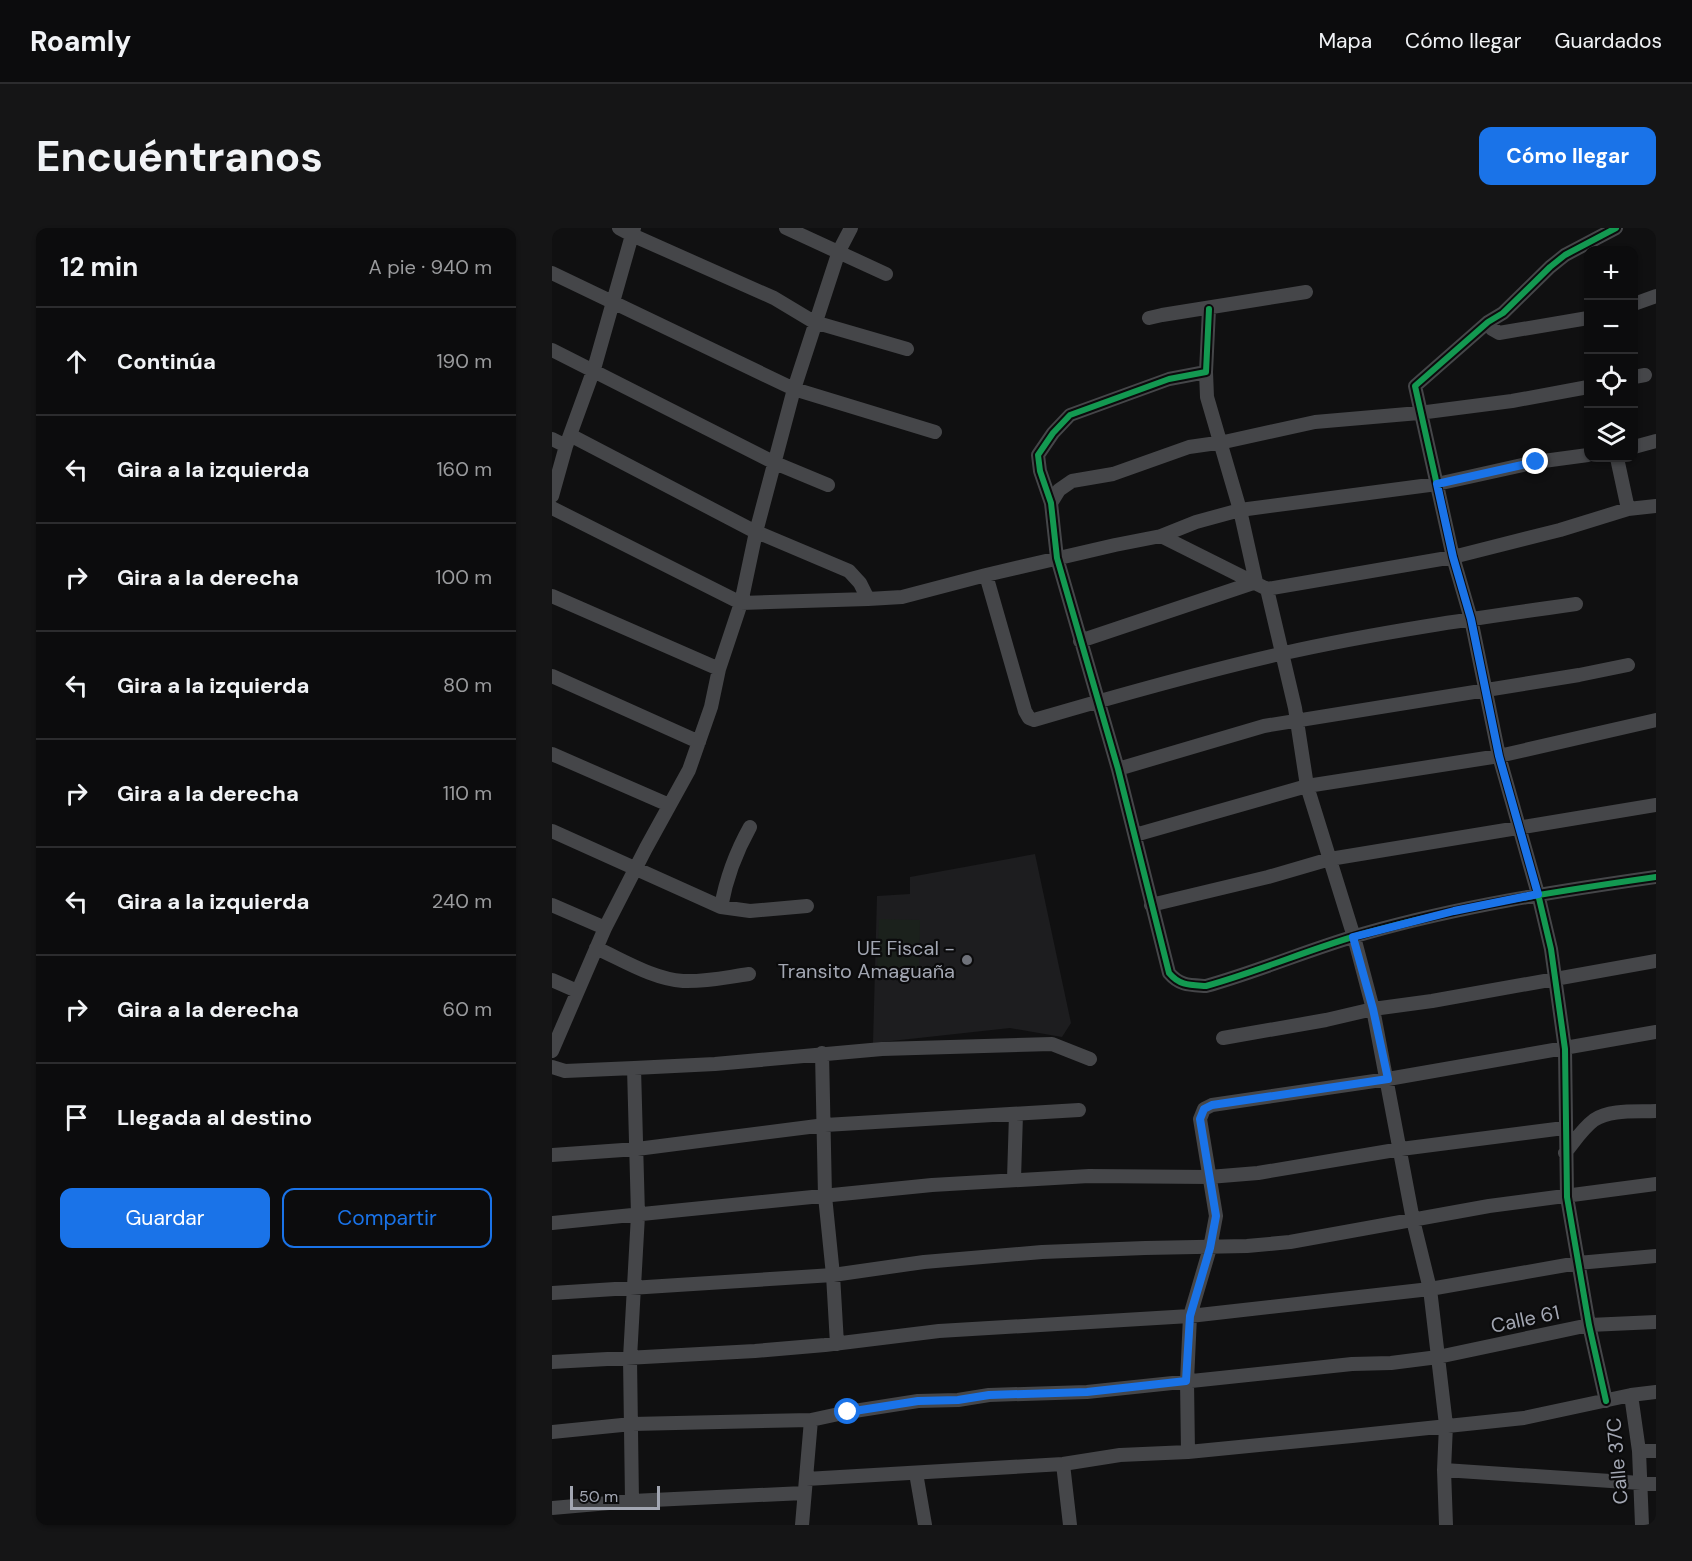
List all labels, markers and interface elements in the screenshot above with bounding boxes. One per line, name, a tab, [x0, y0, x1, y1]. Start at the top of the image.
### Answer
text: Roamly	[30, 23, 131, 60]
text: Mapa	[1318, 27, 1372, 55]
text: Cómo llegar	[1405, 27, 1522, 55]
text: Guardados	[1555, 27, 1662, 55]
button: Cómo llegar	[1479, 127, 1656, 185]
text: Encuéntranos	[36, 129, 323, 184]
map controls	[1584, 246, 1638, 462]
button: +	[1584, 246, 1638, 300]
text: 12 min	[60, 250, 138, 284]
text: A pie · 940 m	[369, 254, 492, 280]
button: −	[1584, 300, 1638, 354]
icon: ahead	[60, 345, 93, 378]
text: Continúa	[117, 347, 216, 376]
text: 190 m	[436, 348, 492, 374]
button: locate	[1584, 354, 1638, 408]
button: layers	[1584, 408, 1638, 462]
route end	[1522, 448, 1548, 474]
icon: left	[60, 453, 93, 486]
text: Gira a la izquierda	[117, 455, 309, 484]
text: 160 m	[436, 456, 492, 482]
icon: right	[60, 561, 93, 594]
text: Gira a la derecha	[117, 563, 299, 592]
text: 100 m	[435, 564, 492, 590]
icon: left	[60, 669, 93, 702]
text: Gira a la izquierda	[117, 671, 309, 700]
text: 80 m	[443, 672, 492, 698]
icon: right	[60, 777, 93, 810]
text: Gira a la derecha	[117, 779, 299, 808]
text: 110 m	[443, 780, 492, 806]
icon: left	[60, 885, 93, 918]
text: Gira a la izquierda	[117, 887, 309, 916]
text: 240 m	[432, 888, 492, 914]
place label: UE Fiscal - Transito Amaguaña	[778, 935, 955, 984]
marker: UE Fiscal - Transito Amaguaña	[960, 953, 974, 967]
icon: right	[60, 993, 93, 1026]
text: Gira a la derecha	[117, 995, 299, 1024]
text: 60 m	[443, 996, 492, 1022]
icon: arrive	[60, 1101, 93, 1134]
text: Llegada al destino	[117, 1103, 312, 1132]
button: Guardar	[60, 1188, 270, 1248]
button: Compartir	[282, 1188, 492, 1248]
street label: Calle 61	[1488, 1299, 1562, 1339]
route start	[834, 1398, 860, 1424]
street label: Calle 37C	[1600, 1417, 1634, 1505]
scale bar	[570, 1483, 660, 1510]
text: 50 m	[579, 1486, 618, 1507]

